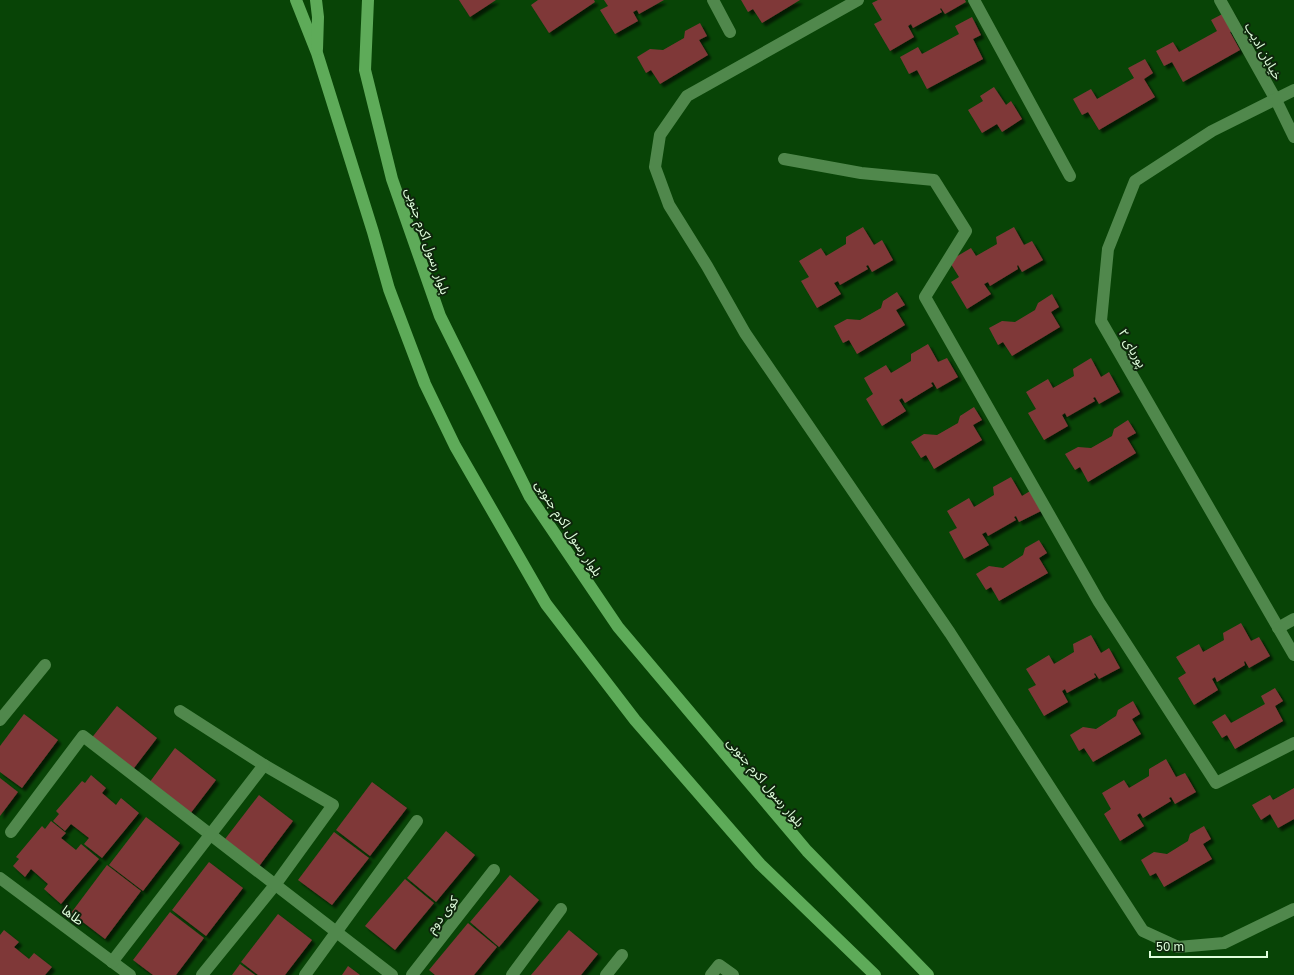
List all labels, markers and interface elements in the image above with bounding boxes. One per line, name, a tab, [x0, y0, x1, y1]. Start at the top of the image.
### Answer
street label: خیابان ادیب	[1241, 20, 1286, 83]
street label: بلوار رسول اکرم جنوبی	[400, 186, 454, 297]
street label: پوریای ۲	[1114, 326, 1151, 372]
street label: بلوار رسول اکرم جنوبی	[530, 477, 606, 580]
street label: بلوار رسول اکرم جنوبی	[722, 734, 808, 831]
street label: کوی دوم	[422, 892, 463, 937]
street label: طاها	[59, 901, 87, 929]
scale bar	[1150, 933, 1267, 959]
text: 50 m	[1156, 939, 1184, 954]

